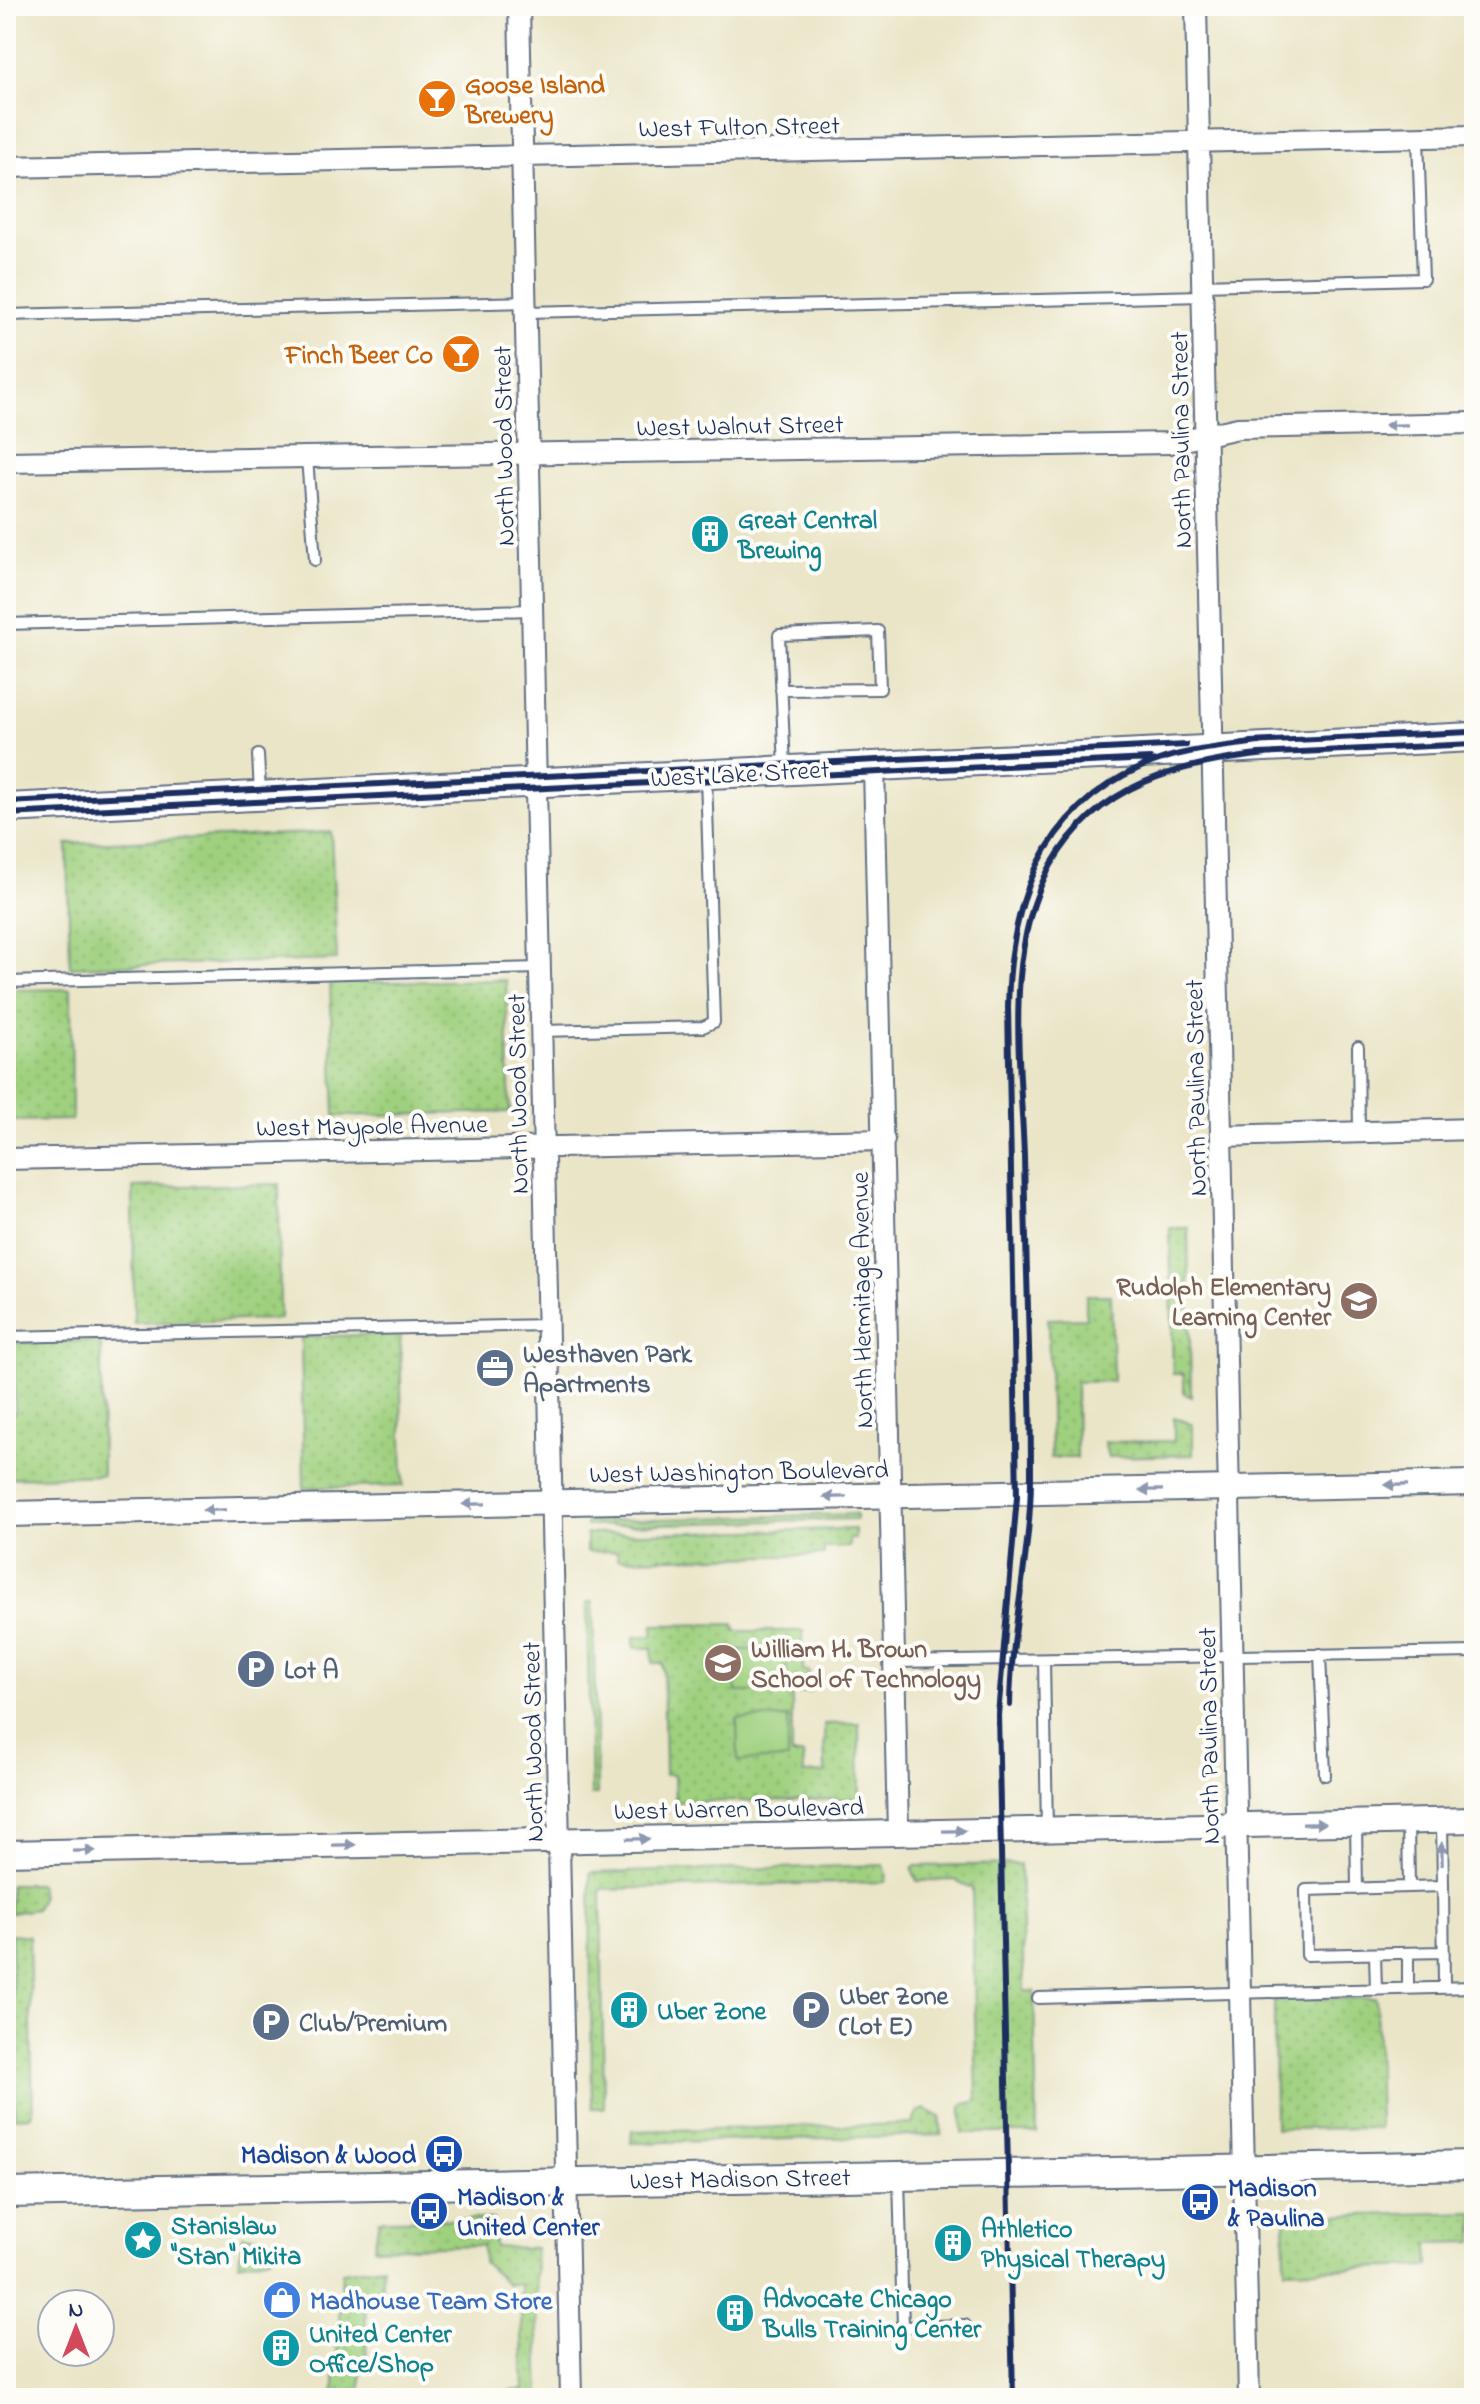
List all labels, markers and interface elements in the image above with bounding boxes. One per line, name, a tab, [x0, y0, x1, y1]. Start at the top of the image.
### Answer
place label: Goose Island Brewery	[464, 68, 605, 136]
bar icon: Goose Island Brewery	[416, 78, 458, 120]
street label: West Fulton Street	[638, 108, 840, 150]
street label: North Paulina Street	[1162, 331, 1204, 549]
bar icon: Finch Beer Co	[440, 333, 482, 375]
place label: Finch Beer Co	[283, 338, 433, 376]
street label: North Wood Street	[485, 345, 527, 547]
street label: West Walnut Street	[636, 407, 844, 449]
one-way arrow	[1383, 419, 1408, 431]
place label: Great Central Brewing	[737, 503, 877, 572]
building icon: Great Central Brewing	[689, 513, 731, 555]
street label: West Lake Street	[650, 752, 831, 800]
street label: North Paulina Street	[1177, 979, 1219, 1197]
street label: North Wood Street	[499, 993, 541, 1195]
street label: West Maypole Avenue	[256, 1107, 489, 1149]
street label: North Hermitage Avenue	[843, 1171, 885, 1429]
place label: Rudolph Elementary Learning Center	[1116, 1270, 1332, 1339]
school or university icon: Rudolph Elementary Learning Center	[1338, 1280, 1380, 1322]
place label: Westhaven Park Apartments	[523, 1337, 693, 1405]
office icon: Westhaven Park Apartments	[474, 1347, 516, 1389]
street label: West Washington Boulevard	[589, 1452, 889, 1496]
one-way arrow	[1383, 1479, 1408, 1491]
one-way arrow	[1138, 1484, 1163, 1496]
one-way arrow	[822, 1490, 847, 1503]
one-way arrow	[461, 1498, 486, 1510]
one-way arrow	[201, 1503, 226, 1516]
street label: North Paulina Street	[1190, 1627, 1232, 1845]
place label: William H. Brown School of Technology	[751, 1632, 981, 1701]
street label: North Wood Street	[514, 1641, 556, 1843]
school or university icon: William H. Brown School of Technology	[702, 1642, 744, 1684]
parking icon: Lot A	[235, 1648, 277, 1690]
place label: Lot A	[284, 1653, 338, 1691]
street label: West Warren Boulevard	[614, 1790, 865, 1832]
one-way arrow	[1302, 1817, 1327, 1830]
one-way arrow	[942, 1825, 967, 1838]
one-way arrow	[626, 1832, 651, 1845]
one-way arrow	[332, 1839, 357, 1852]
one-way arrow	[1436, 1841, 1449, 1866]
one-way arrow	[72, 1845, 97, 1857]
place label: Uber Zone (Lot E)	[839, 1979, 949, 2047]
building icon: Uber Zone	[608, 1989, 650, 2031]
parking icon: Uber Zone (Lot E)	[790, 1989, 832, 2031]
place label: Uber Zone	[657, 1994, 767, 2032]
parking icon: Club/Premium	[250, 2001, 292, 2043]
place label: Club/Premium	[299, 2006, 447, 2044]
bus stop icon: Madison & Wood	[423, 2133, 465, 2175]
place label: Madison & Wood	[241, 2138, 416, 2176]
street label: West Madison Street	[629, 2160, 851, 2202]
place label: Madison & Paulina	[1227, 2171, 1325, 2239]
place label: Madison & United Center	[457, 2180, 601, 2248]
bus stop icon: Madison & Paulina	[1179, 2181, 1221, 2223]
bus stop icon: Madison & United Center	[408, 2190, 450, 2232]
place label: Stanislaw "Stan" Mikita	[170, 2209, 301, 2277]
place label: Athletico Physical Therapy	[981, 2212, 1165, 2280]
place icon: Stanislaw "Stan" Mikita	[122, 2219, 164, 2261]
building icon: Athletico Physical Therapy	[932, 2222, 974, 2264]
shop icon: Madhouse Team Store	[261, 2279, 303, 2321]
place label: Advocate Chicago Bulls Training Center	[762, 2282, 982, 2351]
place label: Madhouse Team Store	[310, 2284, 554, 2322]
north arrow	[36, 2288, 116, 2368]
building icon: Advocate Chicago Bulls Training Center	[714, 2292, 756, 2334]
text: N	[69, 2295, 83, 2327]
place label: United Center Office/Shop	[309, 2317, 453, 2385]
building icon: United Center Office/Shop	[260, 2327, 302, 2369]

